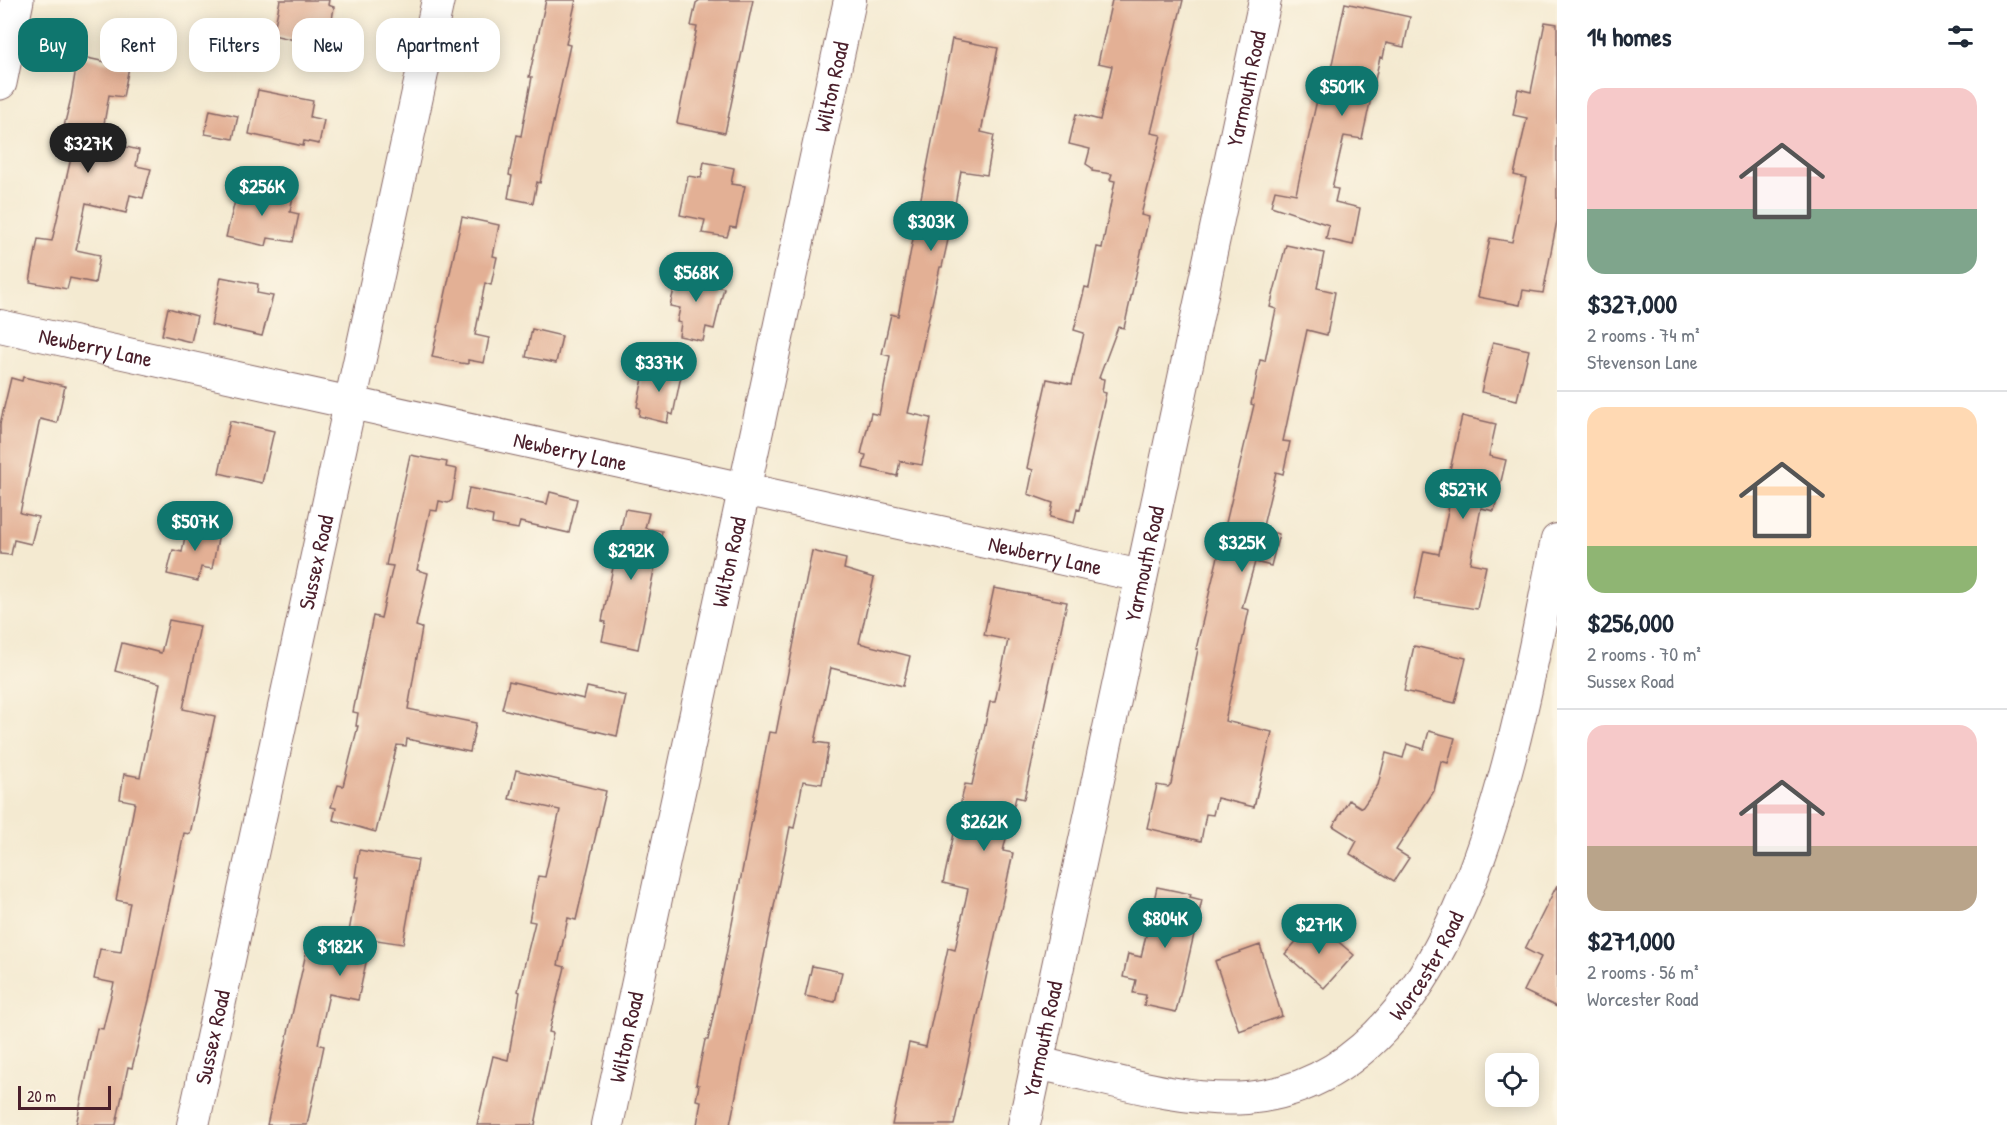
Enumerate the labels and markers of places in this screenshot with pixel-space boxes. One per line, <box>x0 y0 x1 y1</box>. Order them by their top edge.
pin: $501K <box>1300 66 1384 117</box>
pin: $327K <box>46 123 130 174</box>
pin: $256K <box>220 166 304 217</box>
pin: $303K <box>889 201 973 252</box>
pin: $568K <box>654 252 738 303</box>
pin: $337K <box>617 342 701 393</box>
pin: $527K <box>1421 469 1505 520</box>
pin: $507K <box>153 501 237 552</box>
pin: $325K <box>1200 522 1284 573</box>
pin: $292K <box>589 530 673 581</box>
pin: $262K <box>942 801 1026 852</box>
pin: $804K <box>1123 898 1207 949</box>
pin: $271K <box>1277 904 1361 955</box>
pin: $182K <box>298 926 382 977</box>

